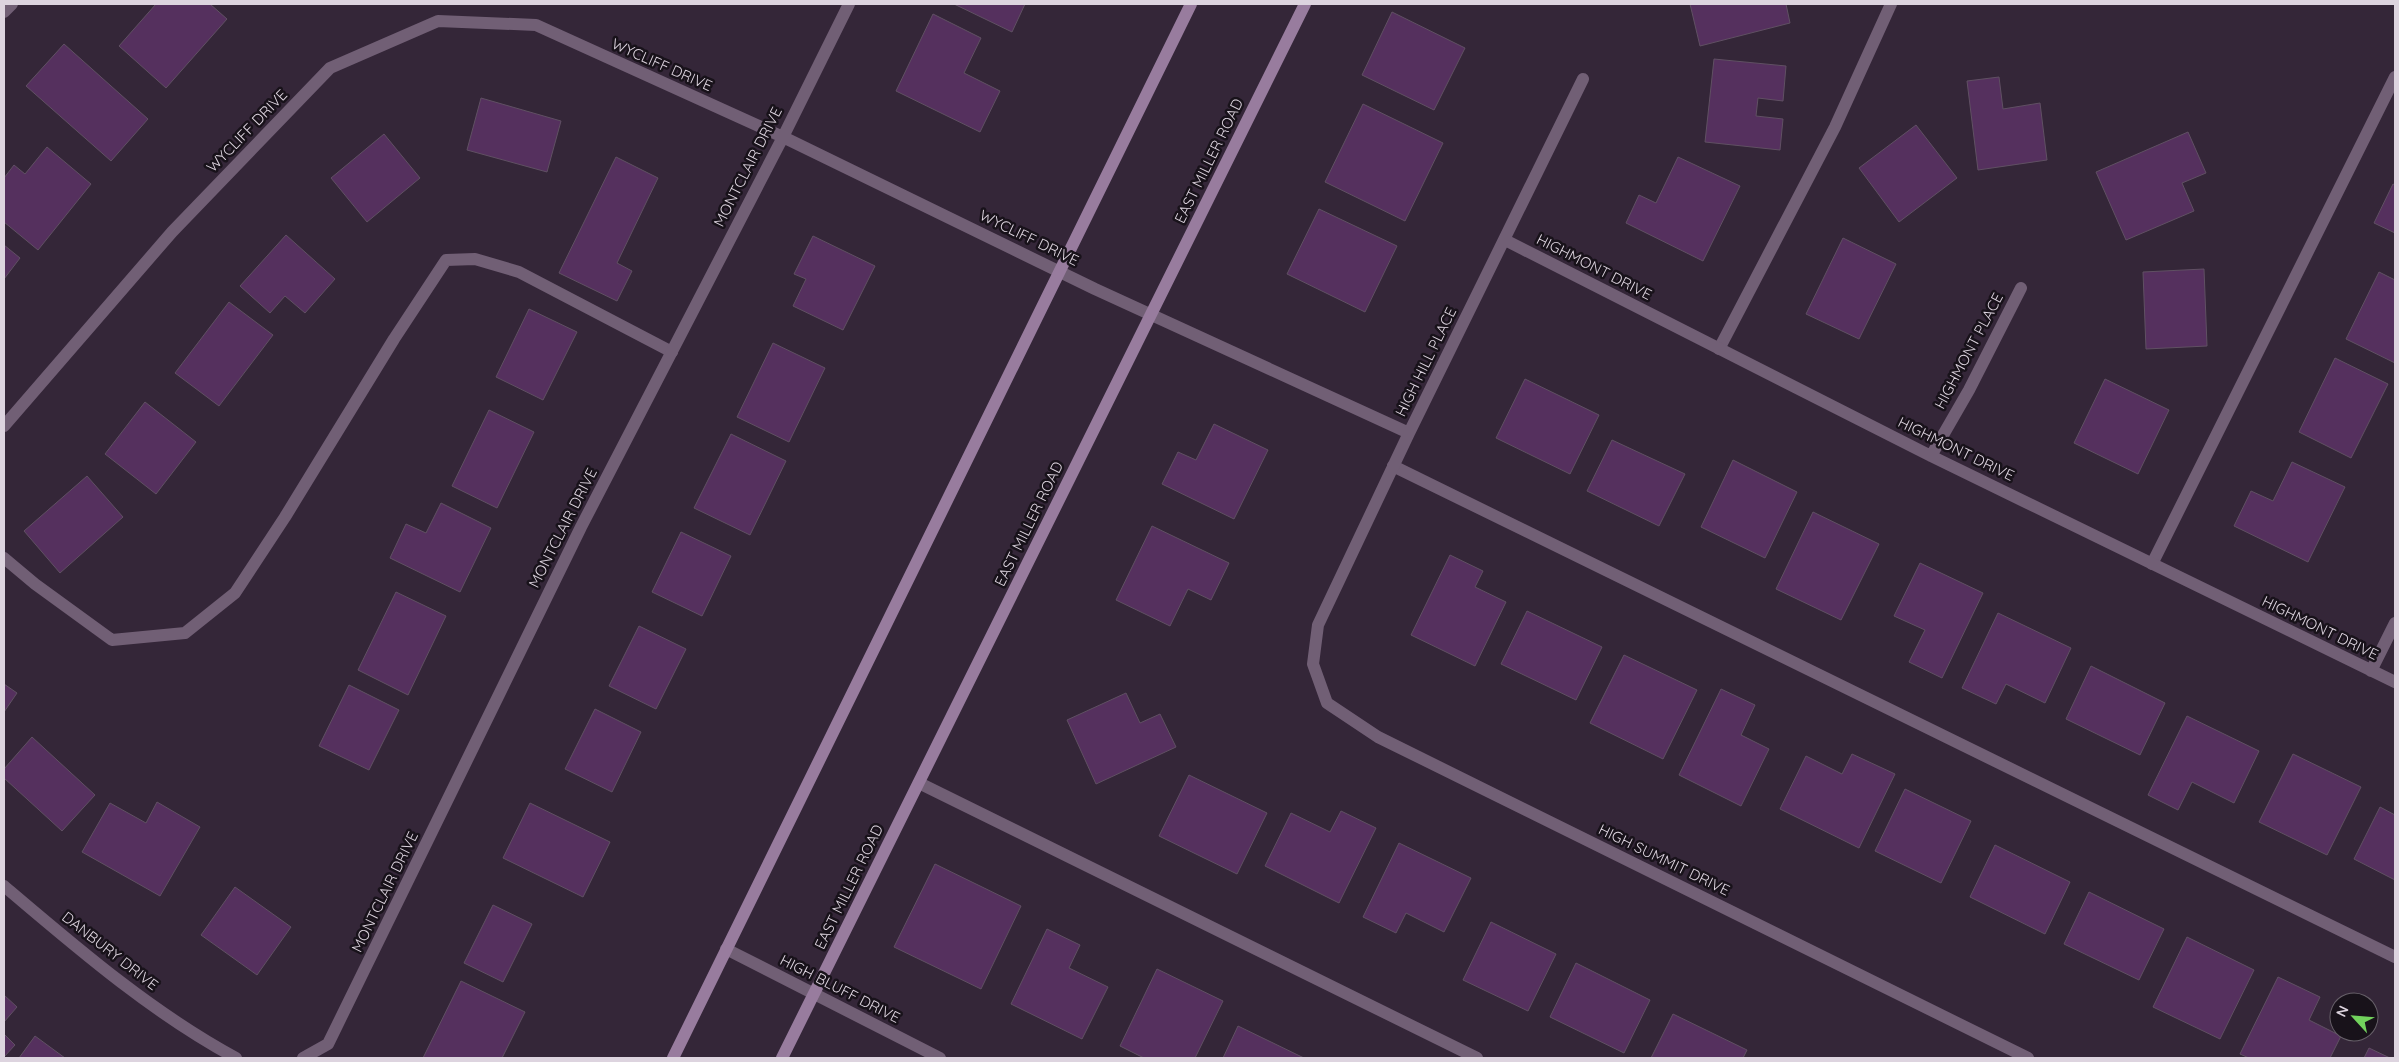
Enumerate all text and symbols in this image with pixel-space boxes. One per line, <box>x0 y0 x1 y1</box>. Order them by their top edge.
street label: WYCLIFF DRIVE <box>609 34 715 95</box>
street label: WYCLIFF DRIVE <box>202 85 291 176</box>
street label: EAST MILLER ROAD <box>1170 95 1247 226</box>
street label: MONTCLAIR DRIVE <box>709 104 786 230</box>
street label: WYCLIFF DRIVE <box>976 205 1082 270</box>
street label: HIGHMONT DRIVE <box>1533 229 1655 304</box>
street label: HIGHMONT PLACE <box>1930 290 2007 412</box>
street label: HIGH HILL PLACE <box>1391 304 1460 420</box>
street label: HIGHMONT DRIVE <box>1895 412 2017 485</box>
street label: EAST MILLER ROAD <box>990 458 1067 589</box>
street label: MONTCLAIR DRIVE <box>524 465 601 591</box>
street label: HIGHMONT DRIVE <box>2259 591 2381 664</box>
street label: HIGH SUMMIT DRIVE <box>1595 819 1733 900</box>
street label: EAST MILLER ROAD <box>810 821 887 952</box>
street label: MONTCLAIR DRIVE <box>347 828 422 955</box>
street label: DANBURY DRIVE <box>58 907 162 994</box>
street label: HIGH BLUFF DRIVE <box>777 950 903 1027</box>
north arrow <box>2329 992 2379 1042</box>
text: N <box>2332 1003 2353 1020</box>

